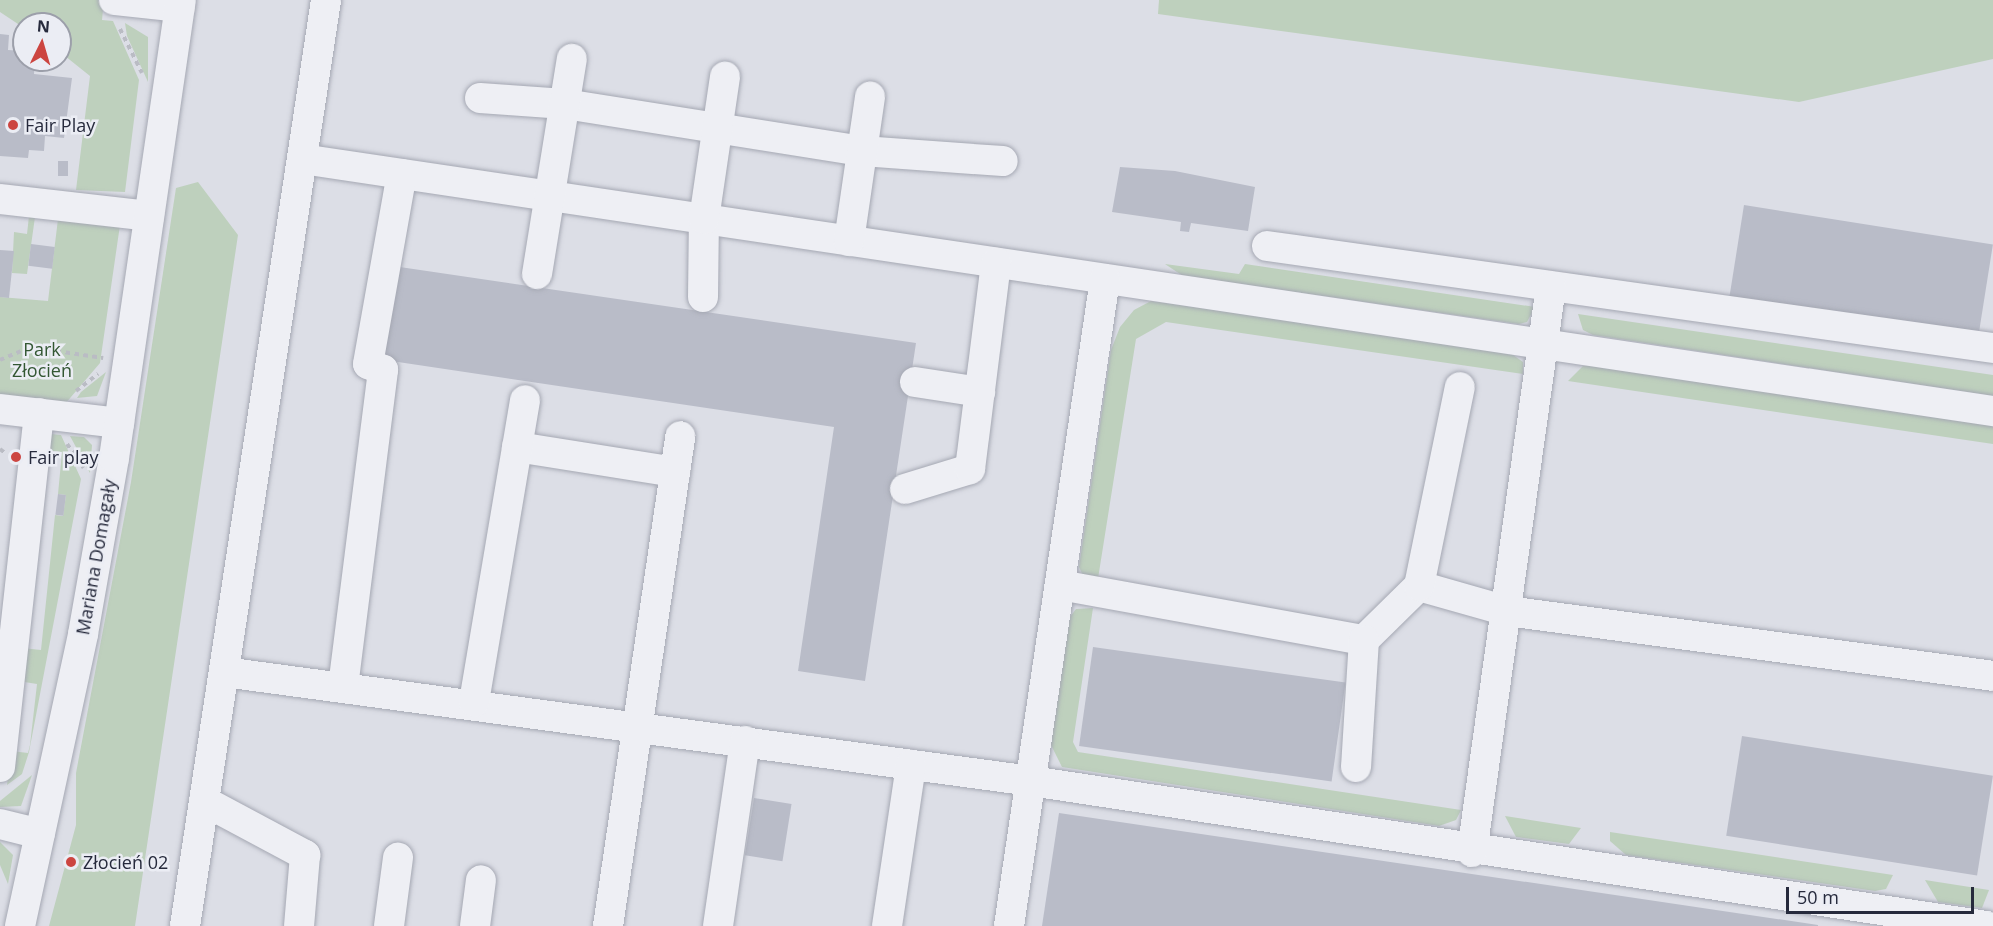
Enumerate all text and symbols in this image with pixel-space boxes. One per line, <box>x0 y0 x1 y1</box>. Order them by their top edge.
north arrow <box>12 12 72 72</box>
text: N <box>36 15 51 38</box>
place label: Fair Play <box>25 114 95 136</box>
marker: Fair Play <box>6 118 20 132</box>
park label: Park Złocień <box>12 339 72 382</box>
place label: Fair play <box>28 446 98 468</box>
marker: Fair play <box>9 450 23 464</box>
street label: Mariana Domagały <box>72 477 120 637</box>
place label: Złocień 02 <box>83 851 168 873</box>
marker: Złocień 02 <box>64 855 78 869</box>
scale bar <box>1789 875 1976 913</box>
text: 50 m <box>1797 885 1839 909</box>

